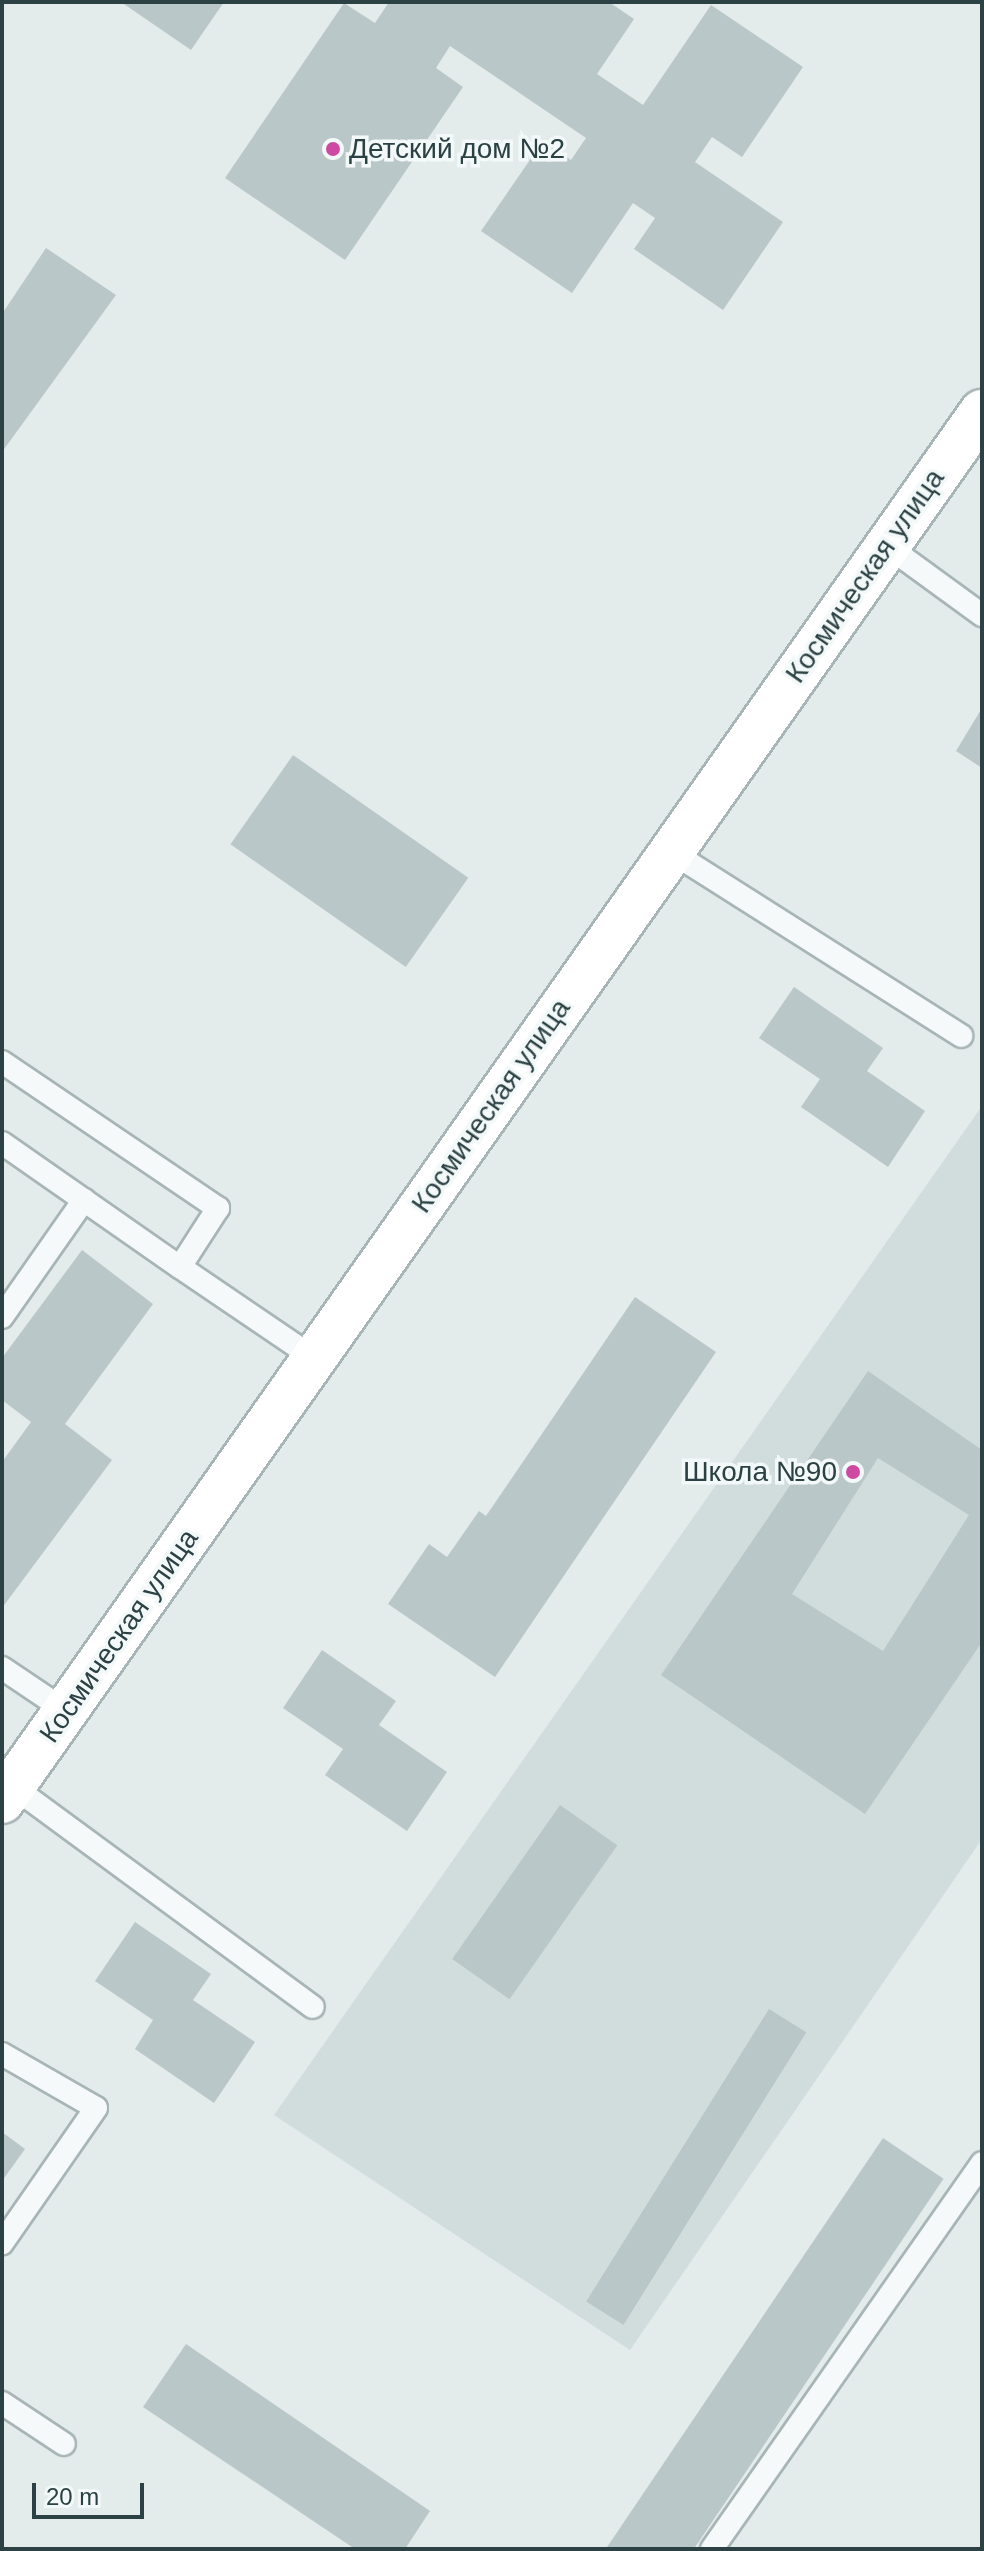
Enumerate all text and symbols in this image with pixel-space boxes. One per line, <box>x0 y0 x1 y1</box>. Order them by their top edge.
place label: Детский дом №2 <box>349 132 565 166</box>
marker: Детский дом №2 <box>324 140 342 158</box>
street label: Космическая улица <box>779 463 951 689</box>
street label: Космическая улица <box>405 993 577 1219</box>
place label: Школа №90 <box>683 1455 837 1489</box>
marker: Школа №90 <box>844 1463 862 1481</box>
street label: Космическая улица <box>33 1523 205 1749</box>
scale bar <box>36 2467 148 2517</box>
text: 20 m <box>46 2483 99 2510</box>

